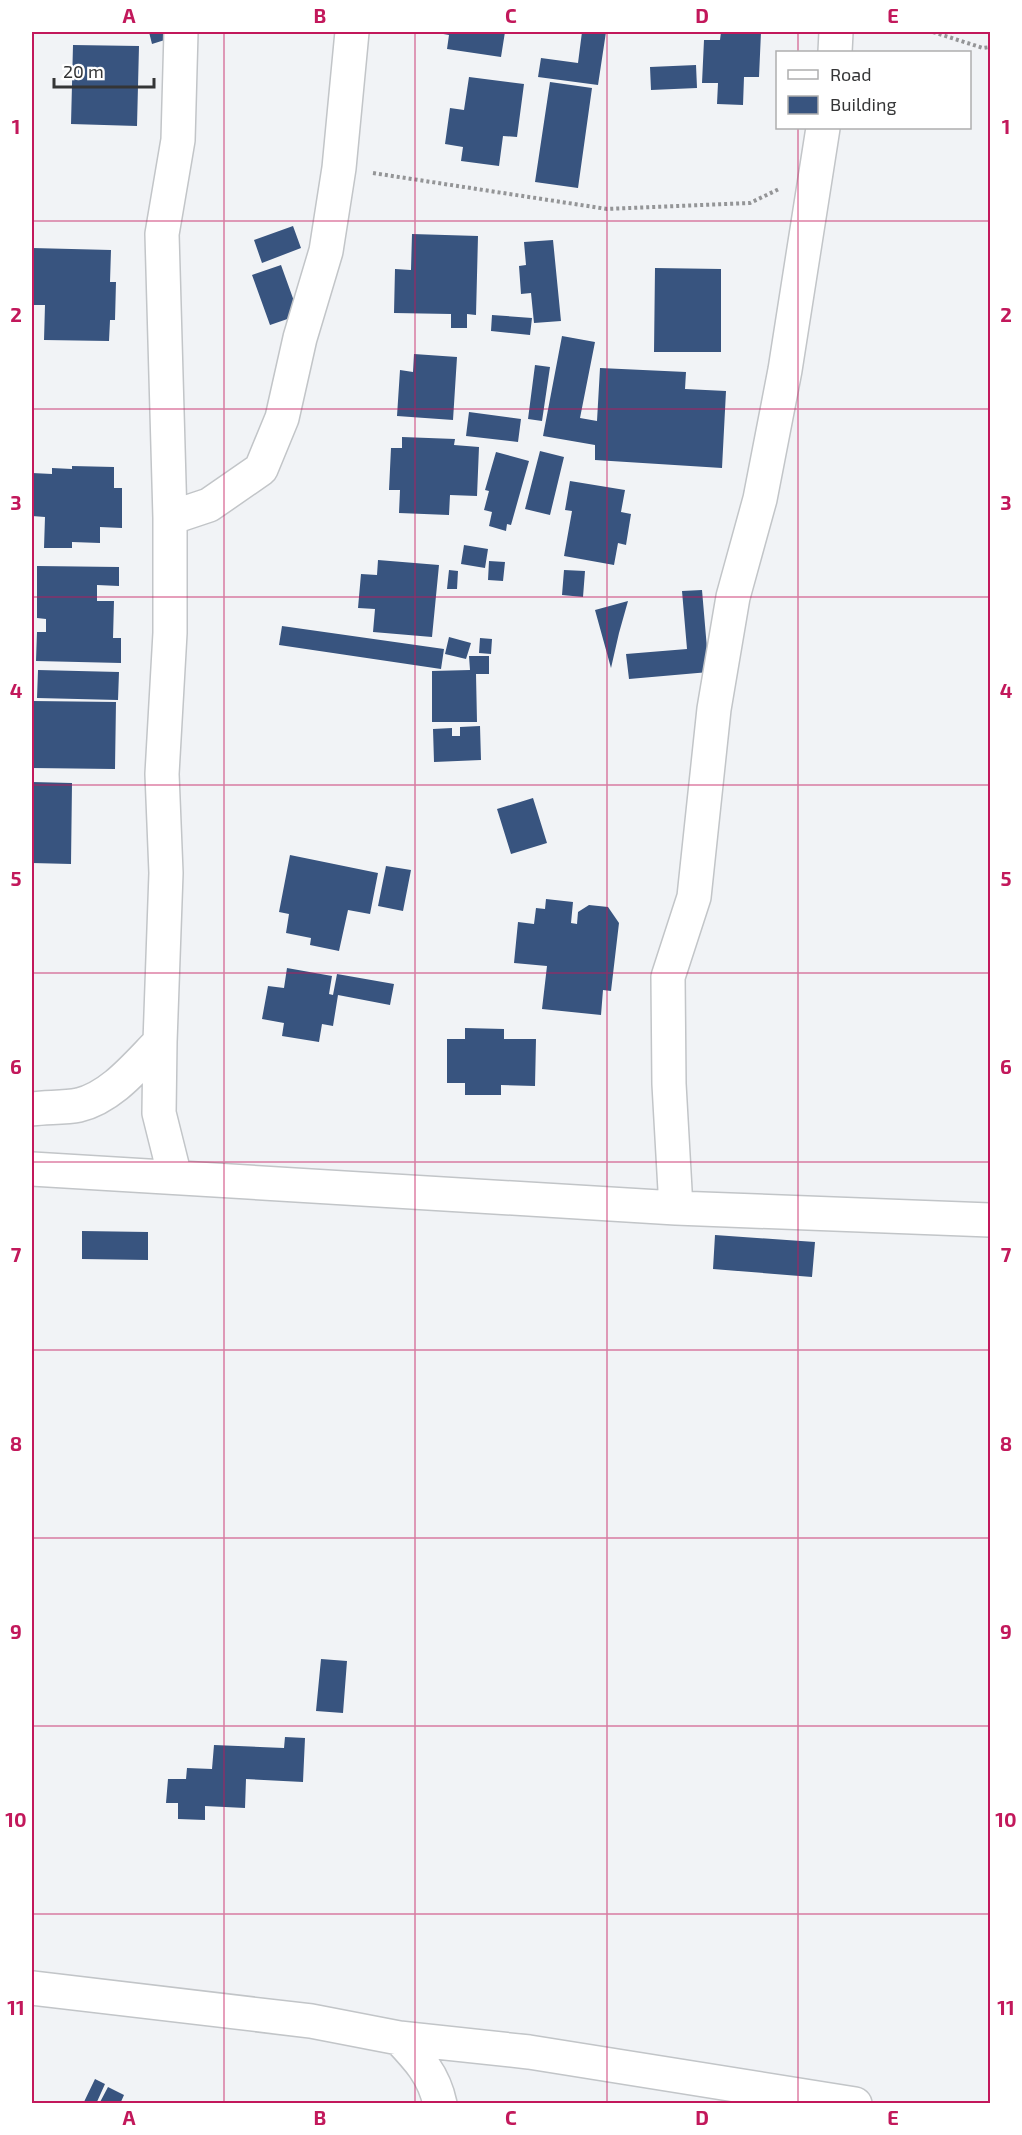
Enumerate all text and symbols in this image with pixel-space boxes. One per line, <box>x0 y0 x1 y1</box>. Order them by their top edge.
text: A <box>122 3 136 27</box>
text: B <box>314 3 326 27</box>
text: C <box>505 3 517 27</box>
text: D <box>695 3 709 27</box>
text: E <box>887 3 899 27</box>
scale bar <box>54 51 154 89</box>
legend <box>776 51 971 129</box>
text: 20 m <box>63 60 104 82</box>
text: Road <box>830 63 871 85</box>
text: Building <box>830 93 897 115</box>
text: 1 <box>12 114 20 138</box>
text: 1 <box>1002 114 1010 138</box>
text: 2 <box>10 302 22 326</box>
text: 2 <box>1000 302 1012 326</box>
text: 3 <box>10 490 22 514</box>
text: 3 <box>1000 490 1012 514</box>
text: 4 <box>10 678 23 702</box>
text: 4 <box>1000 678 1013 702</box>
text: 5 <box>10 866 22 890</box>
text: 5 <box>1000 866 1012 890</box>
text: 6 <box>10 1054 22 1078</box>
text: 6 <box>1000 1054 1012 1078</box>
text: 7 <box>11 1242 22 1266</box>
text: 7 <box>1001 1242 1012 1266</box>
text: 8 <box>10 1431 22 1455</box>
text: 8 <box>1000 1431 1012 1455</box>
text: 9 <box>10 1619 22 1643</box>
text: 9 <box>1000 1619 1012 1643</box>
text: 10 <box>5 1807 27 1831</box>
text: 10 <box>995 1807 1017 1831</box>
text: 11 <box>7 1995 25 2019</box>
text: 11 <box>997 1995 1015 2019</box>
text: A <box>122 2105 136 2129</box>
text: B <box>314 2105 326 2129</box>
text: C <box>505 2105 517 2129</box>
text: D <box>695 2105 709 2129</box>
text: E <box>887 2105 899 2129</box>

